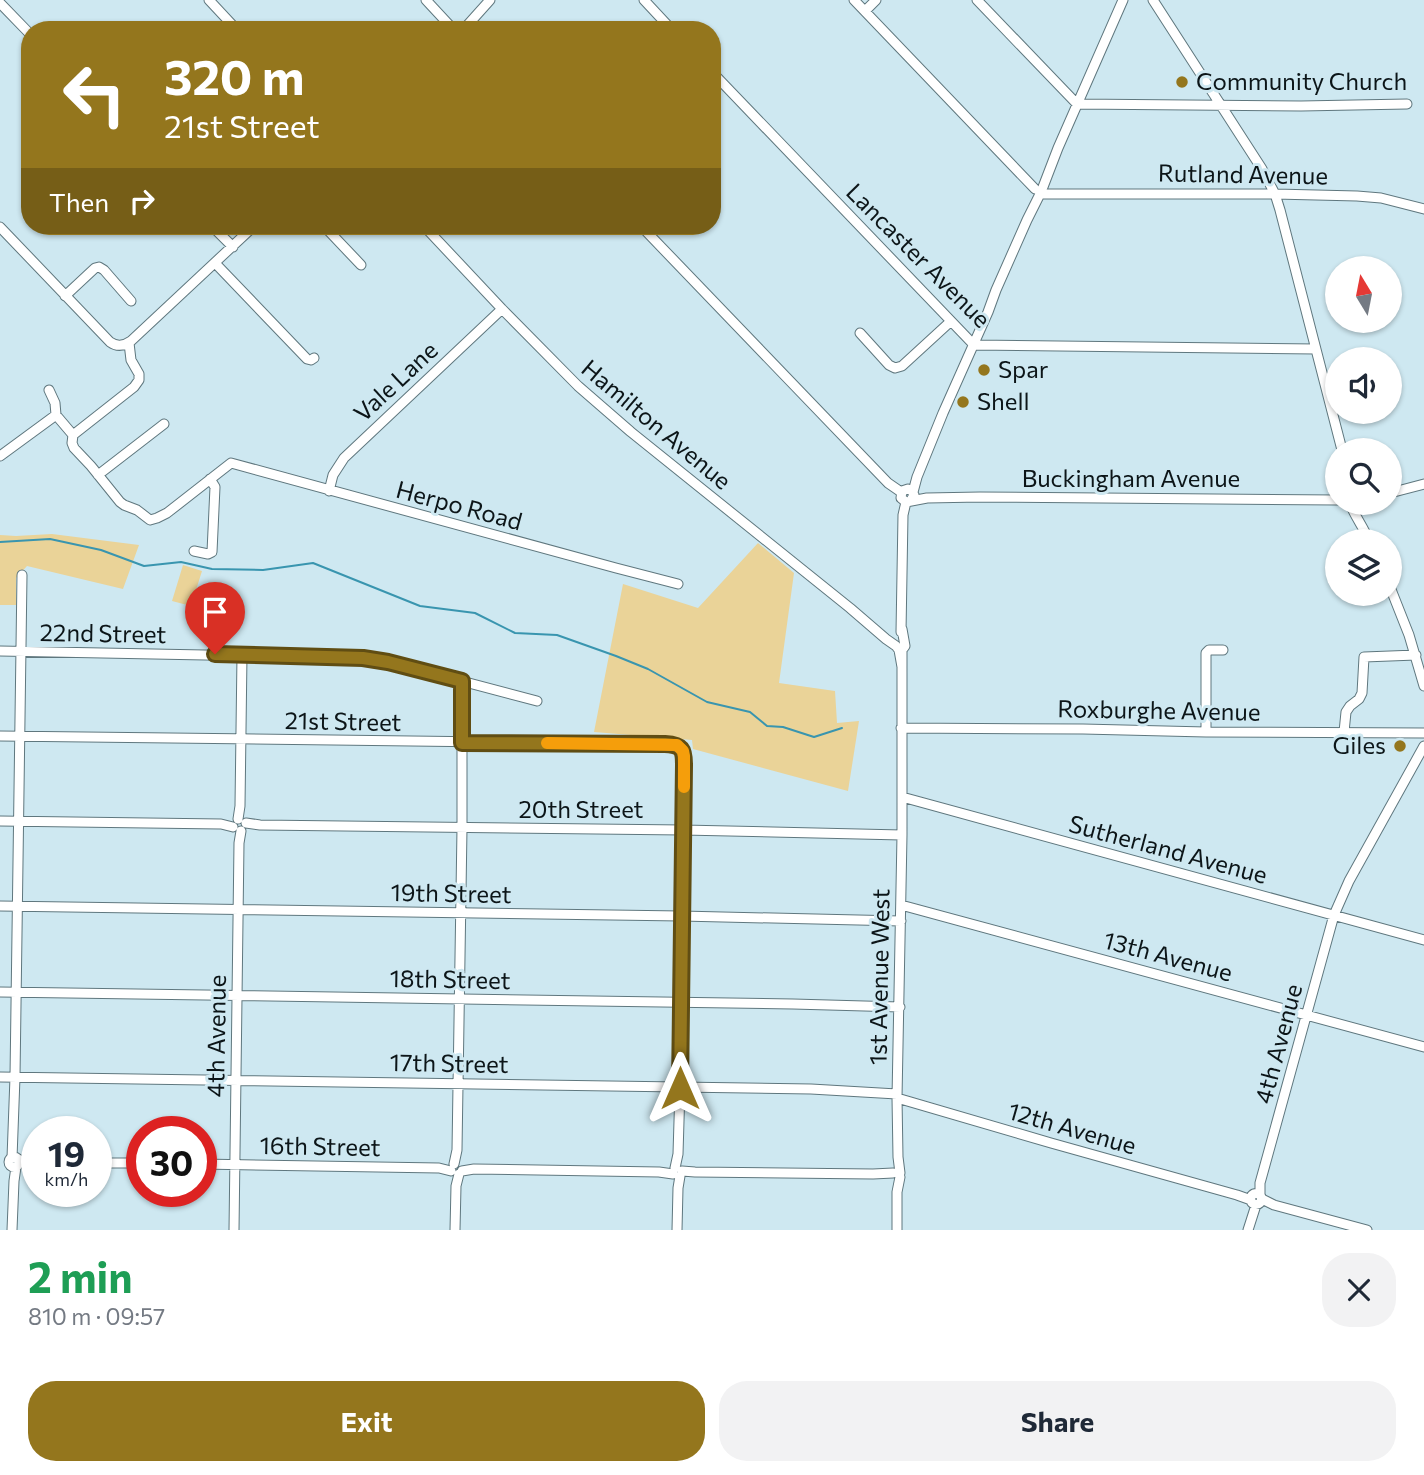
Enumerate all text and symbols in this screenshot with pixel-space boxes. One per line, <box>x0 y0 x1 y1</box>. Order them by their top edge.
text: 320 m <box>164 45 305 105</box>
icon: left <box>49 49 140 140</box>
place label: Community Church <box>1196 66 1407 95</box>
marker: Community Church <box>1174 74 1190 90</box>
text: 21st Street <box>164 105 320 145</box>
street label: Rutland Avenue <box>1158 158 1328 189</box>
street label: Lancaster Avenue <box>841 177 997 333</box>
icon: right <box>123 182 161 220</box>
text: Then <box>49 186 109 217</box>
north arrow <box>1325 256 1402 332</box>
map controls <box>1325 256 1402 606</box>
street label: Vale Lane <box>347 335 443 427</box>
button: sound <box>1325 347 1402 424</box>
street label: Hamilton Avenue <box>576 353 738 495</box>
place label: Spar <box>998 354 1049 383</box>
marker: Spar <box>976 362 992 378</box>
place label: Shell <box>977 386 1030 415</box>
marker: Shell <box>955 394 971 410</box>
button: search <box>1325 438 1402 515</box>
street label: Buckingham Avenue <box>1022 463 1240 492</box>
street label: Herpo Road <box>393 474 526 535</box>
button: layers <box>1325 529 1402 606</box>
pin <box>185 582 245 654</box>
icon: arrive <box>196 593 234 631</box>
street label: 22nd Street <box>39 617 167 648</box>
street label: Roxburghe Avenue <box>1057 693 1261 726</box>
street label: 21st Street <box>284 705 402 736</box>
place label: Giles <box>1333 730 1386 759</box>
marker: Giles <box>1392 738 1408 754</box>
street label: 20th Street <box>519 794 644 823</box>
street label: Sutherland Avenue <box>1066 808 1271 889</box>
street label: 19th Street <box>390 877 512 908</box>
street label: 1st Avenue West <box>862 888 895 1065</box>
street label: 13th Avenue <box>1101 924 1236 987</box>
street label: 18th Street <box>389 963 511 994</box>
street label: 4th Avenue <box>200 974 231 1098</box>
street label: 4th Avenue <box>1248 981 1307 1107</box>
street label: 17th Street <box>389 1047 509 1078</box>
position arrow <box>643 1051 717 1125</box>
street label: 12th Avenue <box>1005 1095 1140 1160</box>
speed limit sign: 30 <box>126 1116 217 1207</box>
street label: 16th Street <box>259 1130 381 1161</box>
text: 19 <box>48 1131 85 1174</box>
text: km/h <box>45 1168 88 1190</box>
text: 2 min <box>28 1250 133 1302</box>
button: close <box>1322 1253 1396 1327</box>
text: 810 m · 09:57 <box>28 1302 165 1330</box>
button: Exit <box>28 1381 705 1461</box>
button: Share <box>719 1381 1396 1461</box>

